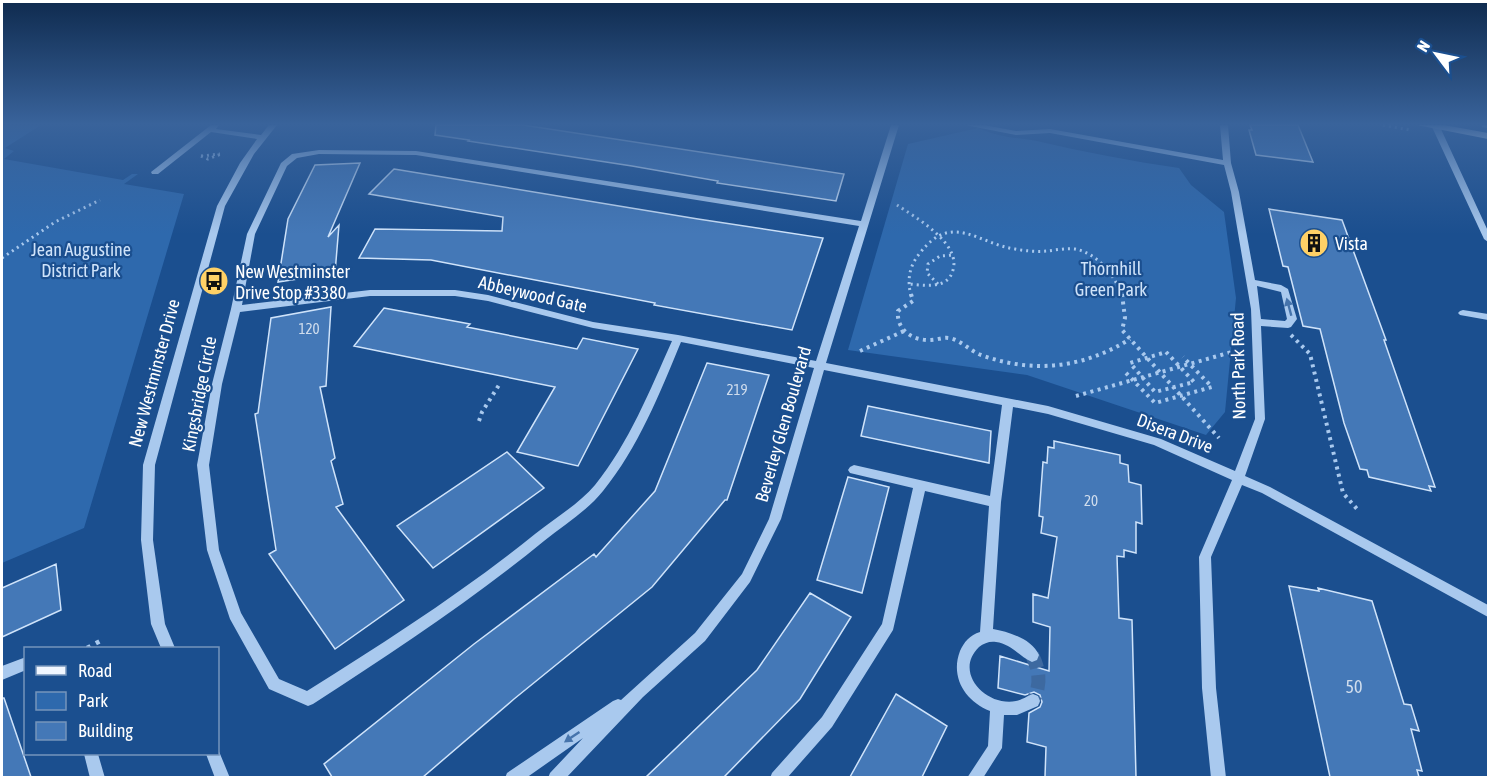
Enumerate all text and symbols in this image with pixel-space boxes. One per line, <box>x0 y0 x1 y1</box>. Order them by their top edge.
north arrow <box>1406 24 1466 84</box>
text: N <box>1413 37 1433 55</box>
building icon: Vista <box>1298 227 1330 259</box>
place label: Vista <box>1335 233 1368 254</box>
park label: Jean Augustine District Park <box>31 239 131 281</box>
park label: Thornhill Green Park <box>1075 258 1147 300</box>
place label: New Westminster Drive Stop #3380 <box>235 261 350 303</box>
bus stop icon: New Westminster Drive Stop #3380 <box>198 265 230 297</box>
street label: Abbeywood Gate <box>477 271 589 317</box>
street label: New Westminster Drive <box>124 297 184 449</box>
one-way arrow <box>1283 298 1293 316</box>
street label: North Park Road <box>1227 312 1249 420</box>
house number: 120 <box>298 320 320 337</box>
street label: Kingsbridge Circle <box>178 334 220 454</box>
street label: Beverley Glen Boulevard <box>751 344 815 504</box>
house number: 219 <box>726 381 748 398</box>
street label: Disera Drive <box>1134 409 1216 457</box>
house number: 20 <box>1084 492 1098 509</box>
legend <box>24 647 219 755</box>
text: Road <box>78 660 112 681</box>
house number: 50 <box>1346 676 1362 697</box>
text: Park <box>78 690 108 711</box>
text: Building <box>78 720 133 741</box>
one-way arrow <box>564 731 580 742</box>

